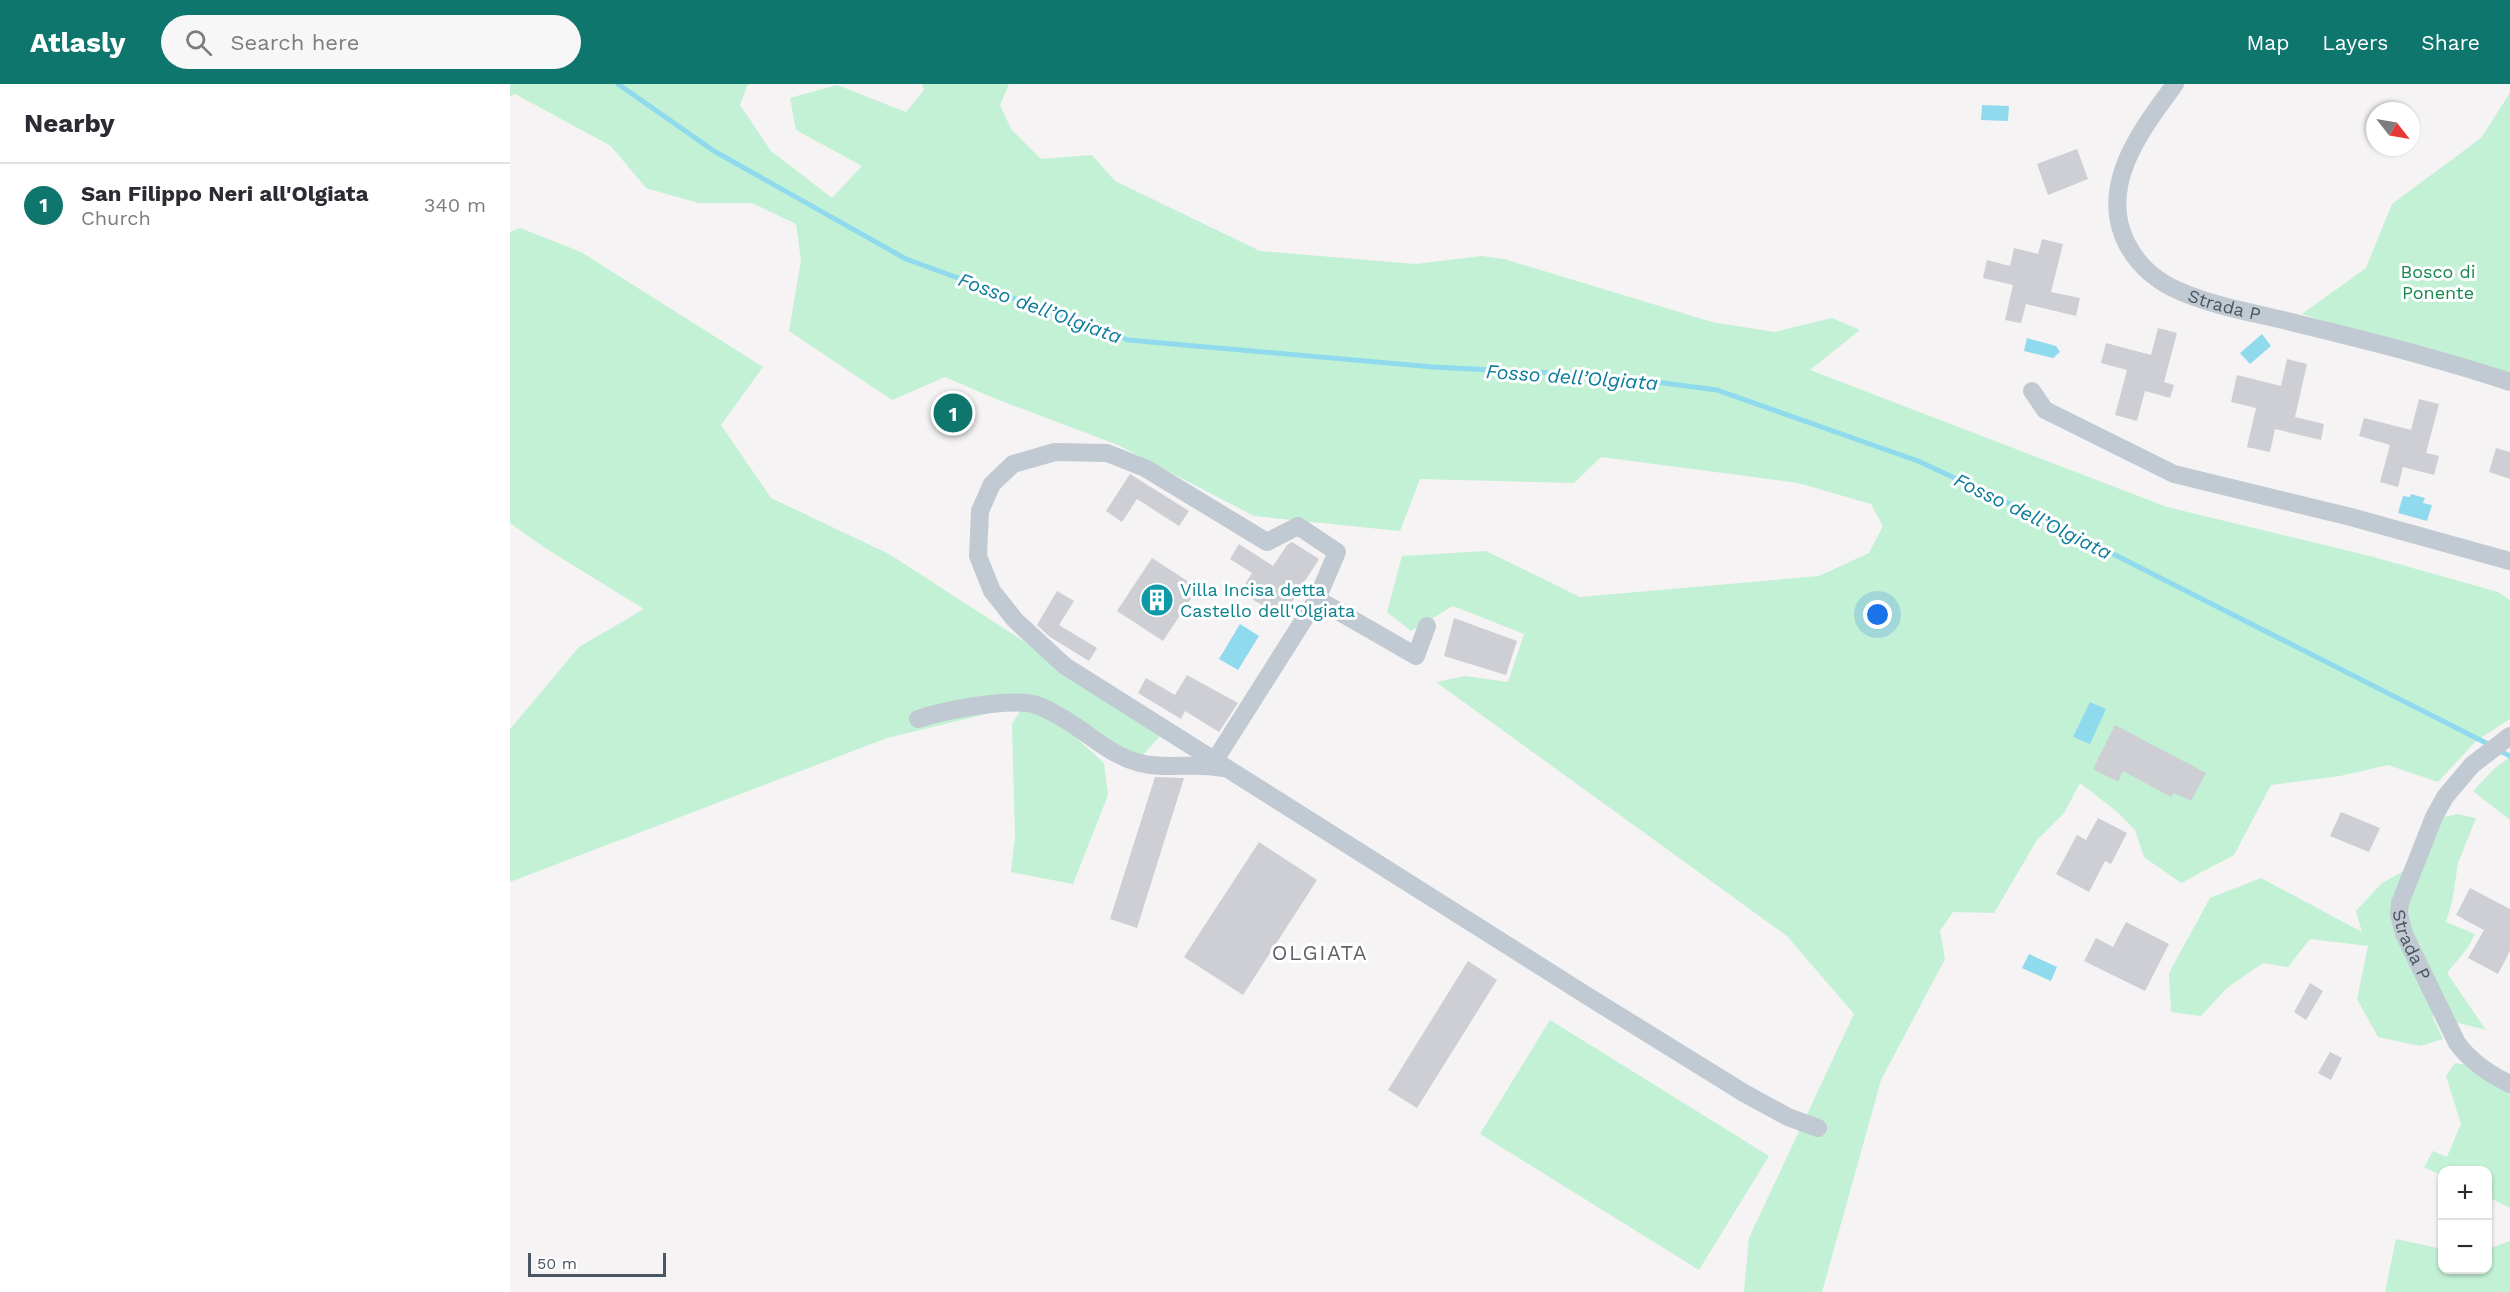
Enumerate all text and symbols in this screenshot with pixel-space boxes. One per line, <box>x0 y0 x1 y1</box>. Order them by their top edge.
search box <box>161 15 581 69</box>
text: Atlasly <box>30 26 125 59</box>
icon: search <box>182 26 215 59</box>
text: Search here <box>230 30 359 55</box>
text: Map <box>2246 30 2289 55</box>
text: Layers <box>2322 30 2388 55</box>
text: Share <box>2421 30 2480 55</box>
north arrow <box>2366 102 2420 156</box>
text: Nearby <box>24 108 115 138</box>
text: San Filippo Neri all'Olgiata <box>81 181 368 206</box>
text: 1 <box>39 193 48 217</box>
text: 340 m <box>424 193 486 217</box>
text: Church <box>81 206 151 230</box>
park label: Bosco di Ponente <box>2400 261 2476 303</box>
water label: Fosso dell’Olgiata <box>955 267 1125 349</box>
street label: Strada P <box>2185 285 2263 325</box>
water label: Fosso dell’Olgiata <box>1485 359 1659 395</box>
pin: 1 <box>934 390 972 436</box>
water label: Fosso dell’Olgiata <box>1950 467 2116 565</box>
place label: Villa Incisa detta Castello dell'Olgiata <box>1180 579 1355 621</box>
building icon: Villa Incisa detta Castello dell'Olgiata <box>1139 582 1175 618</box>
your location <box>1863 600 1892 629</box>
street label: Strada P <box>2388 907 2436 983</box>
district label: OLGIATA <box>1272 940 1368 965</box>
map controls <box>2438 1166 2492 1274</box>
button: + <box>2438 1166 2492 1220</box>
button: − <box>2438 1220 2492 1274</box>
scale bar <box>528 1250 666 1278</box>
text: 50 m <box>537 1254 577 1273</box>

